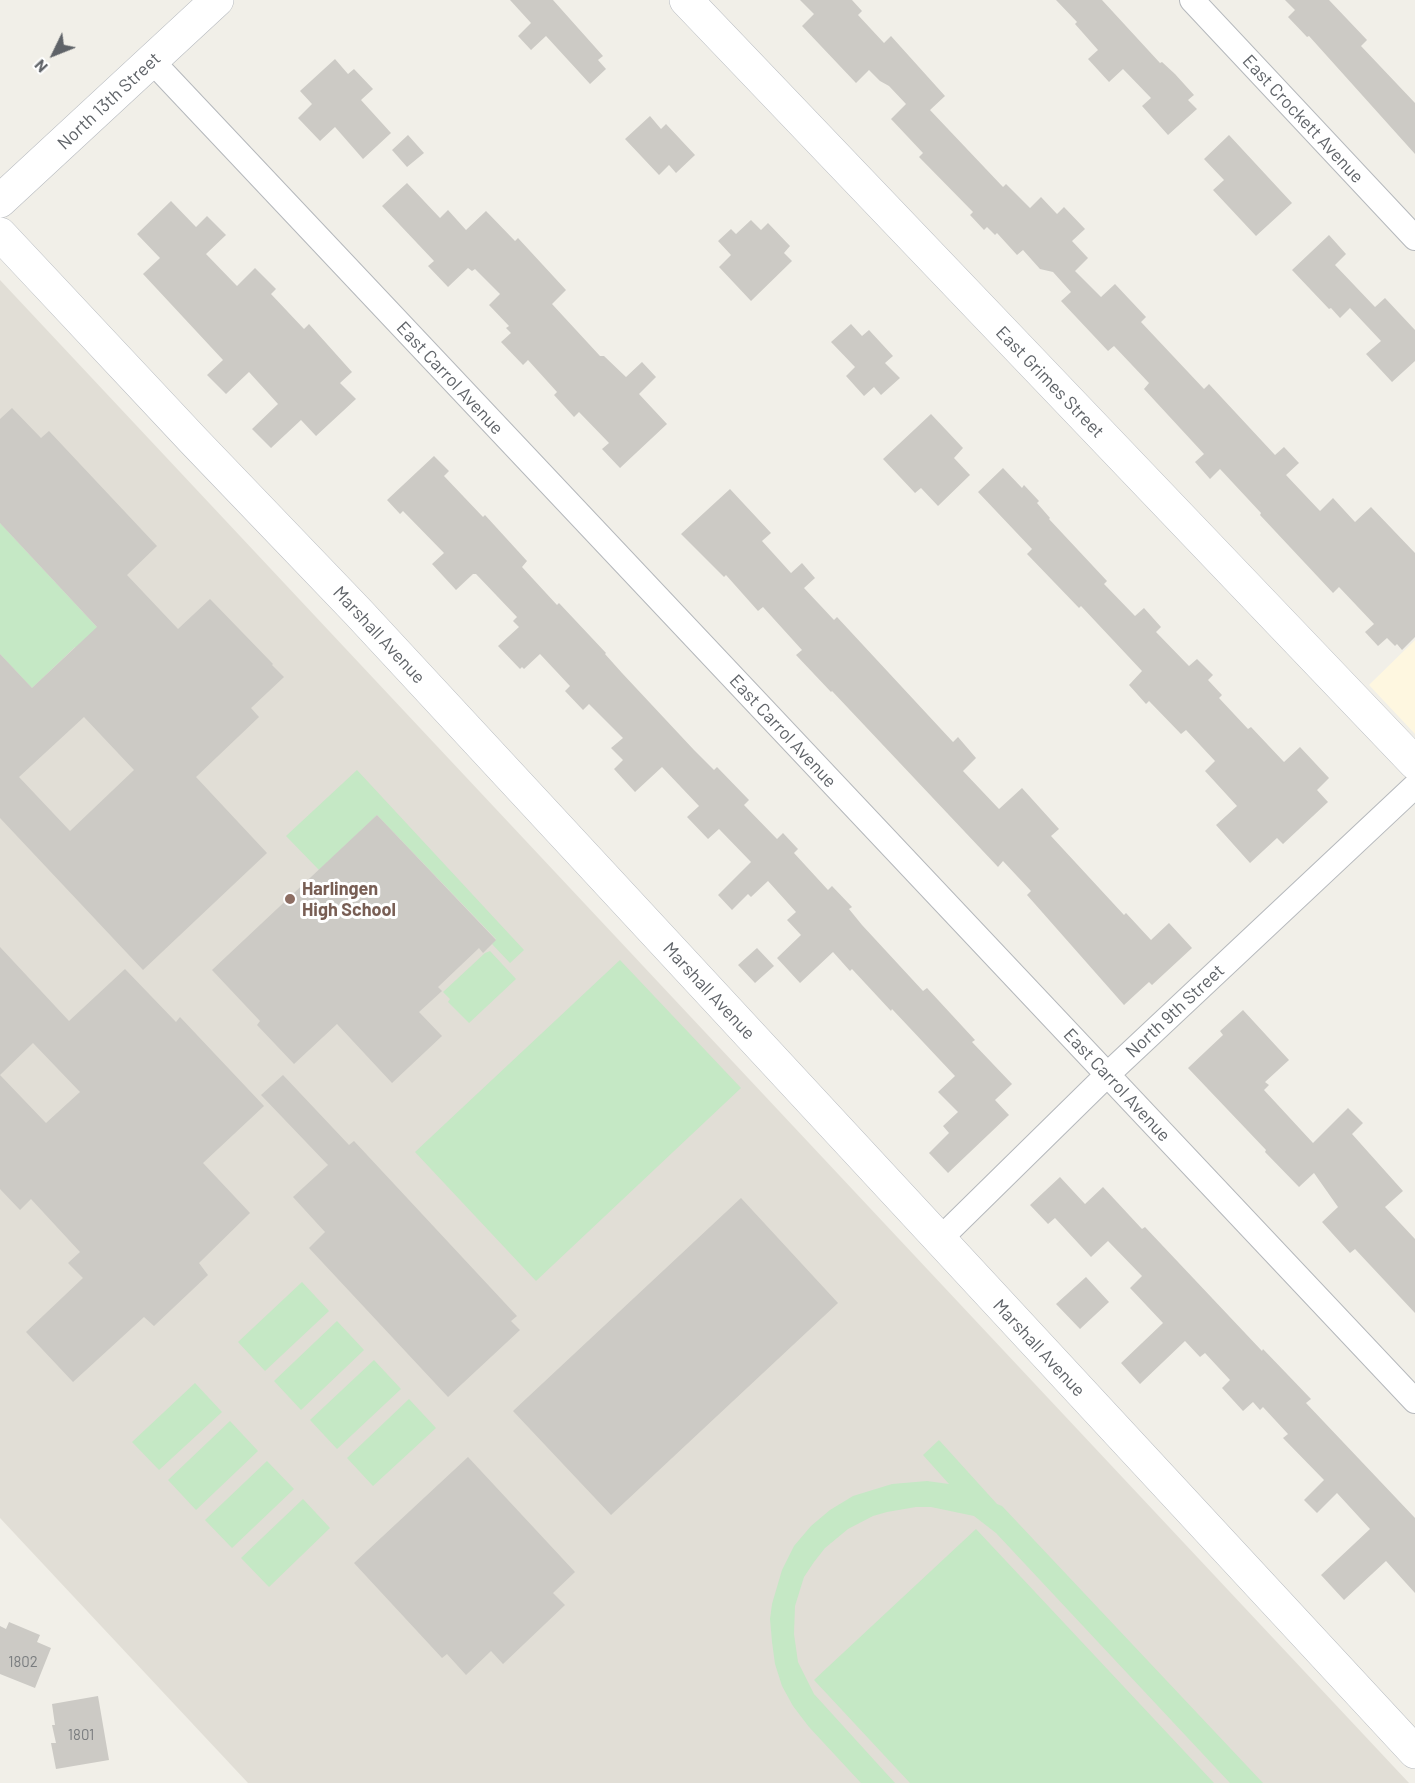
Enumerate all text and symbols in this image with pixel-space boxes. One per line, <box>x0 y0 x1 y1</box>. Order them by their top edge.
north arrow <box>24 24 84 84</box>
street label: North 13th Street <box>53 48 165 154</box>
street label: East Crockett Avenue <box>1238 50 1368 188</box>
text: N <box>30 56 51 77</box>
street label: East Carrol Avenue <box>392 317 508 439</box>
street label: East Grimes Street <box>991 322 1109 442</box>
street label: Marshall Avenue <box>328 582 430 688</box>
street label: East Carrol Avenue <box>725 670 841 792</box>
place label: Harlingen High School <box>302 878 396 920</box>
marker: Harlingen High School <box>283 892 297 906</box>
street label: Marshall Avenue <box>658 938 760 1044</box>
street label: North 9th Street <box>1121 960 1229 1062</box>
street label: East Carrol Avenue <box>1059 1024 1175 1146</box>
street label: Marshall Avenue <box>988 1295 1090 1401</box>
house number: 1802 <box>8 1653 38 1671</box>
house number: 1801 <box>68 1726 94 1744</box>

